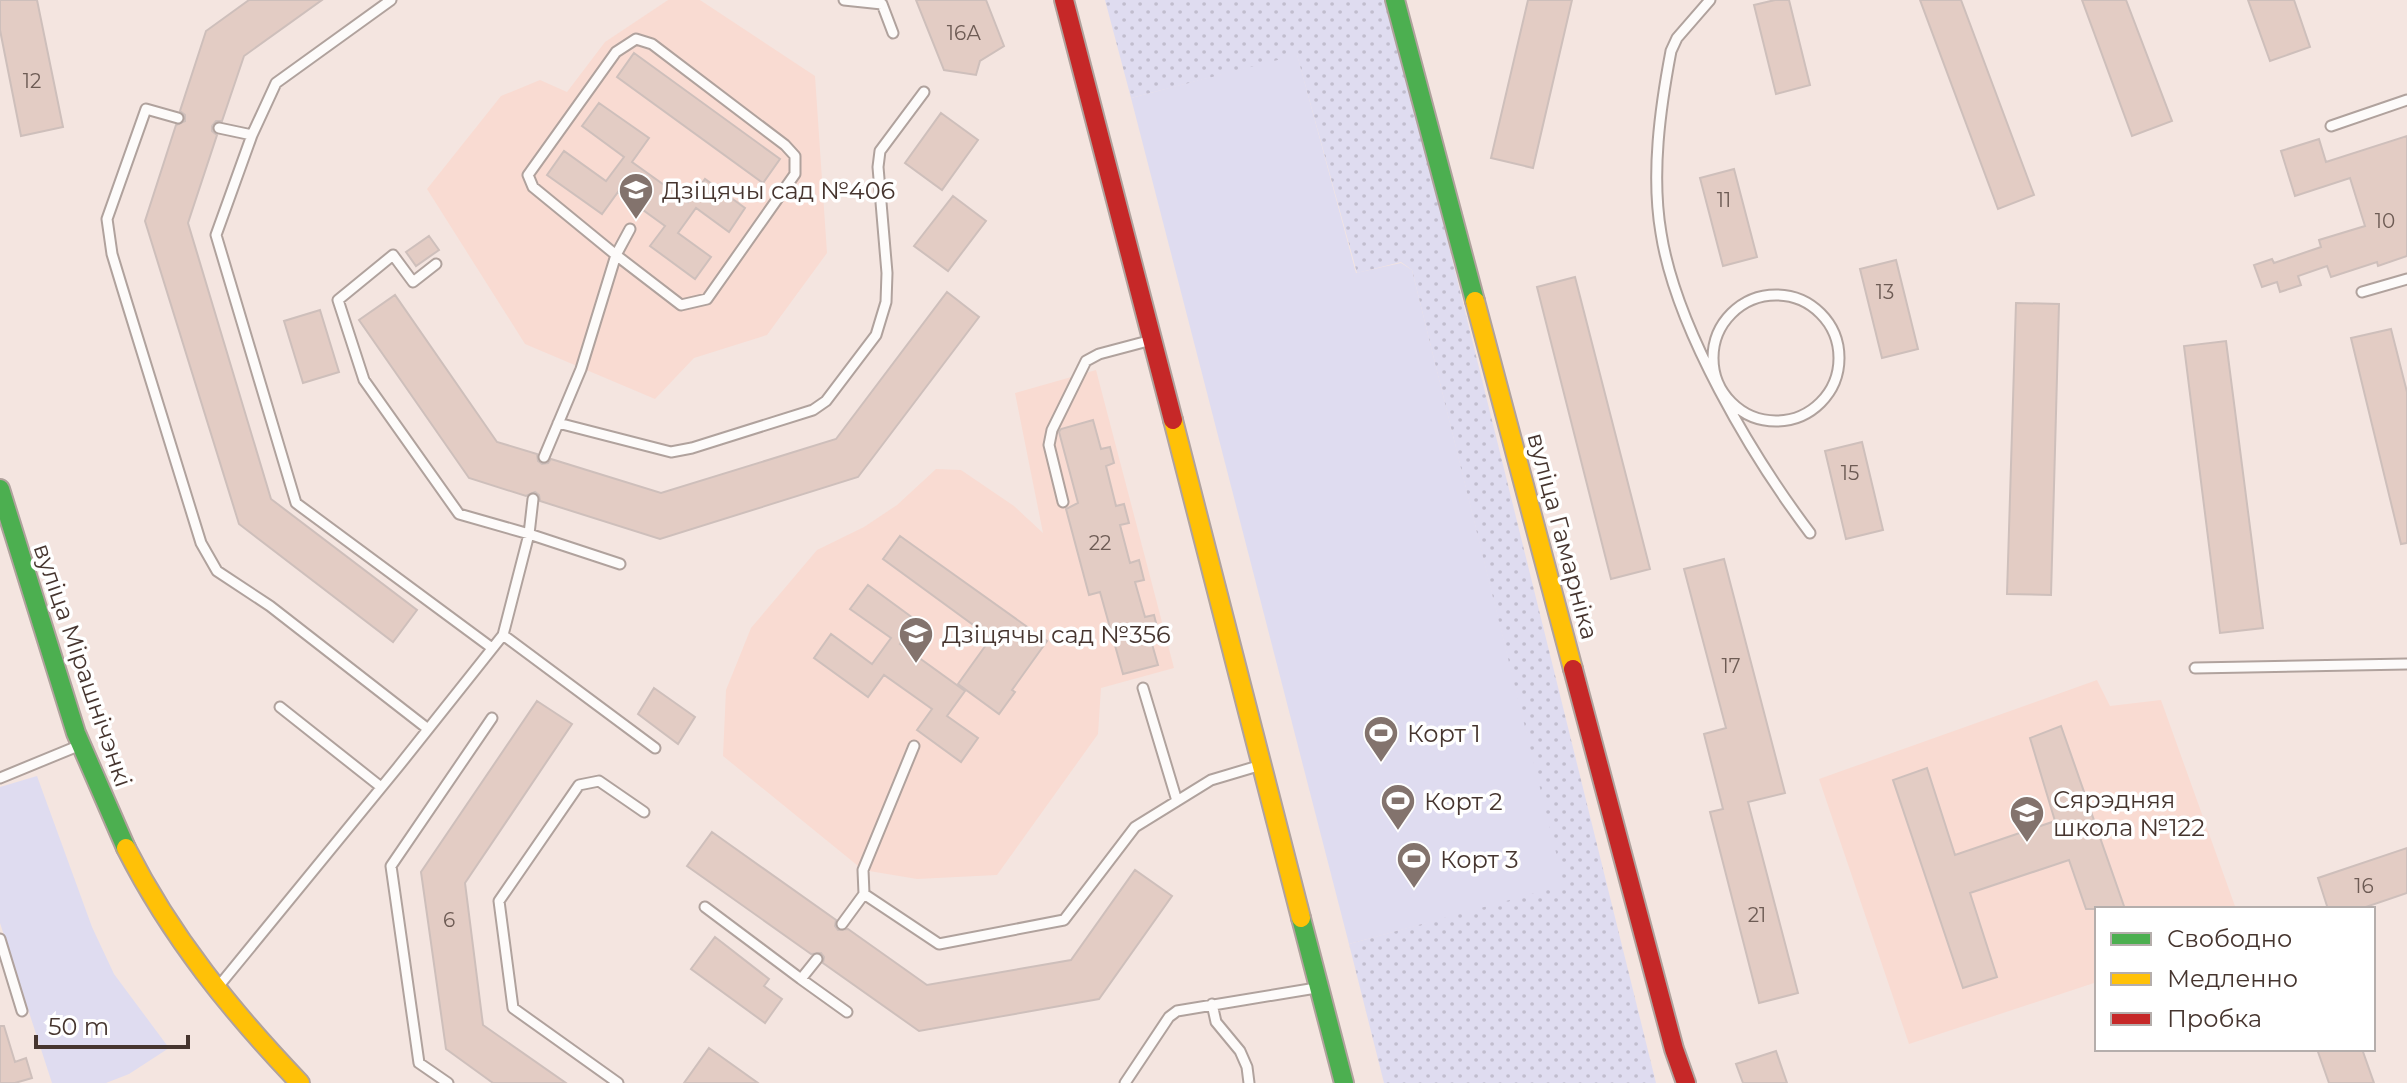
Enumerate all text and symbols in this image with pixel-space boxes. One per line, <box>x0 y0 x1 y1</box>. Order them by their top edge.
house number: 16А <box>947 21 981 45</box>
house number: 12 <box>23 69 41 93</box>
school or university icon: Дзіцячы сад №406 <box>617 171 655 221</box>
place label: Дзіцячы сад №406 <box>662 176 895 205</box>
house number: 11 <box>1717 188 1731 212</box>
house number: 10 <box>2375 209 2395 233</box>
house number: 13 <box>1876 280 1894 304</box>
street label: вуліца Гамарніка <box>1521 429 1605 643</box>
house number: 15 <box>1841 461 1859 485</box>
house number: 22 <box>1089 531 1111 555</box>
street label: вуліца Мірашнічэнкі <box>28 539 138 791</box>
school or university icon: Дзіцячы сад №356 <box>897 615 935 665</box>
place label: Дзіцячы сад №356 <box>942 620 1171 649</box>
house number: 17 <box>1722 654 1741 678</box>
sports icon: Корт 1 <box>1362 714 1400 764</box>
place label: Корт 1 <box>1407 719 1481 748</box>
sports icon: Корт 2 <box>1379 782 1417 832</box>
place label: Сярэдняя школа №122 <box>2053 785 2205 842</box>
place label: Корт 2 <box>1424 787 1503 816</box>
school or university icon: Сярэдняя школа №122 <box>2008 794 2046 844</box>
sports icon: Корт 3 <box>1395 840 1433 890</box>
place label: Корт 3 <box>1440 845 1519 874</box>
house number: 16 <box>2354 874 2374 898</box>
house number: 21 <box>1748 903 1766 927</box>
legend <box>2095 907 2375 1051</box>
house number: 6 <box>443 908 455 932</box>
text: Свободно <box>2167 924 2292 953</box>
text: Медленно <box>2167 964 2298 993</box>
scale bar <box>36 999 188 1049</box>
text: Пробка <box>2167 1004 2262 1033</box>
text: 50 m <box>48 1012 109 1041</box>

